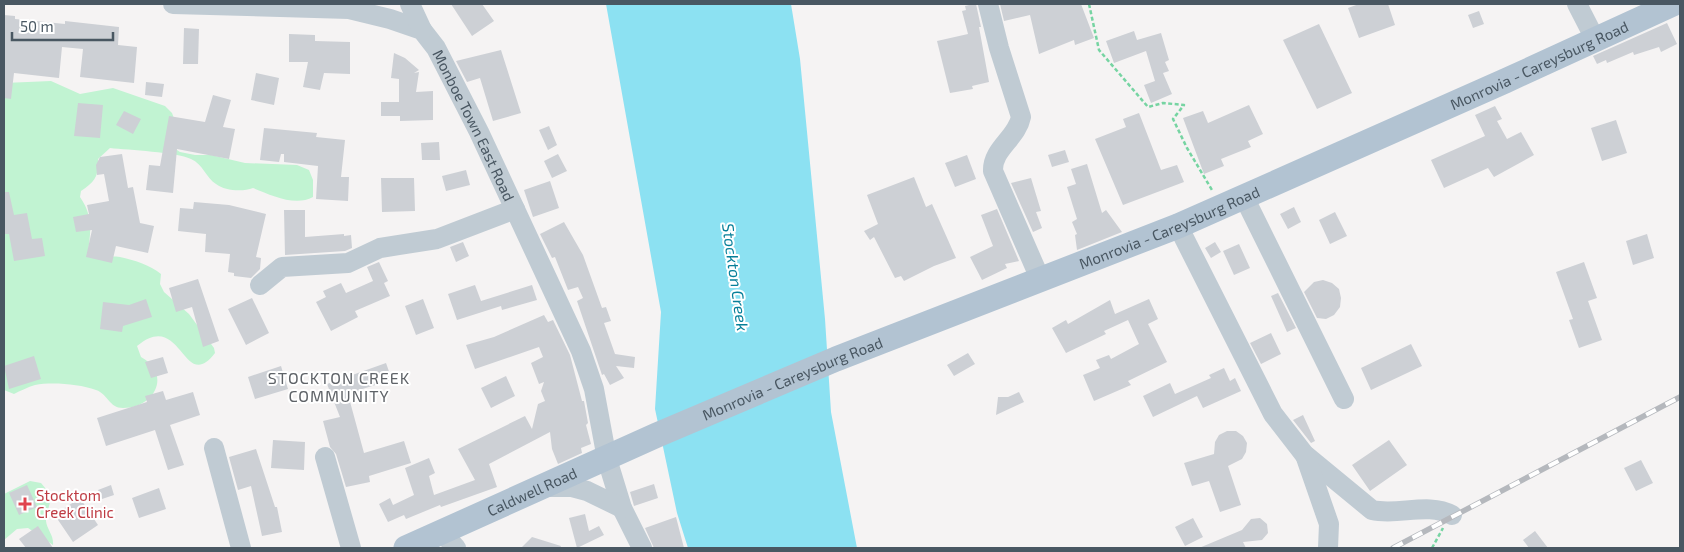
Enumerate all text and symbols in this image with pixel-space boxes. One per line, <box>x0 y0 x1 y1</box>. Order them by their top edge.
scale bar <box>12 10 114 42</box>
text: 50 m <box>20 17 54 35</box>
street label: Monrovia - Careysburg Road <box>1447 17 1631 113</box>
street label: Monboe Town East Road <box>429 46 519 204</box>
street label: Monrovia - Careysburg Road <box>1076 182 1262 273</box>
water label: Stockton Creek <box>719 222 753 332</box>
street label: Monrovia - Careysburg Road <box>699 333 885 424</box>
district label: STOCKTON CREEK COMMUNITY <box>268 368 410 405</box>
street label: Caldwell Road <box>484 463 580 519</box>
place label: Stocktom Creek Clinic <box>36 486 114 521</box>
marker: Stocktom Creek Clinic <box>18 497 32 511</box>

